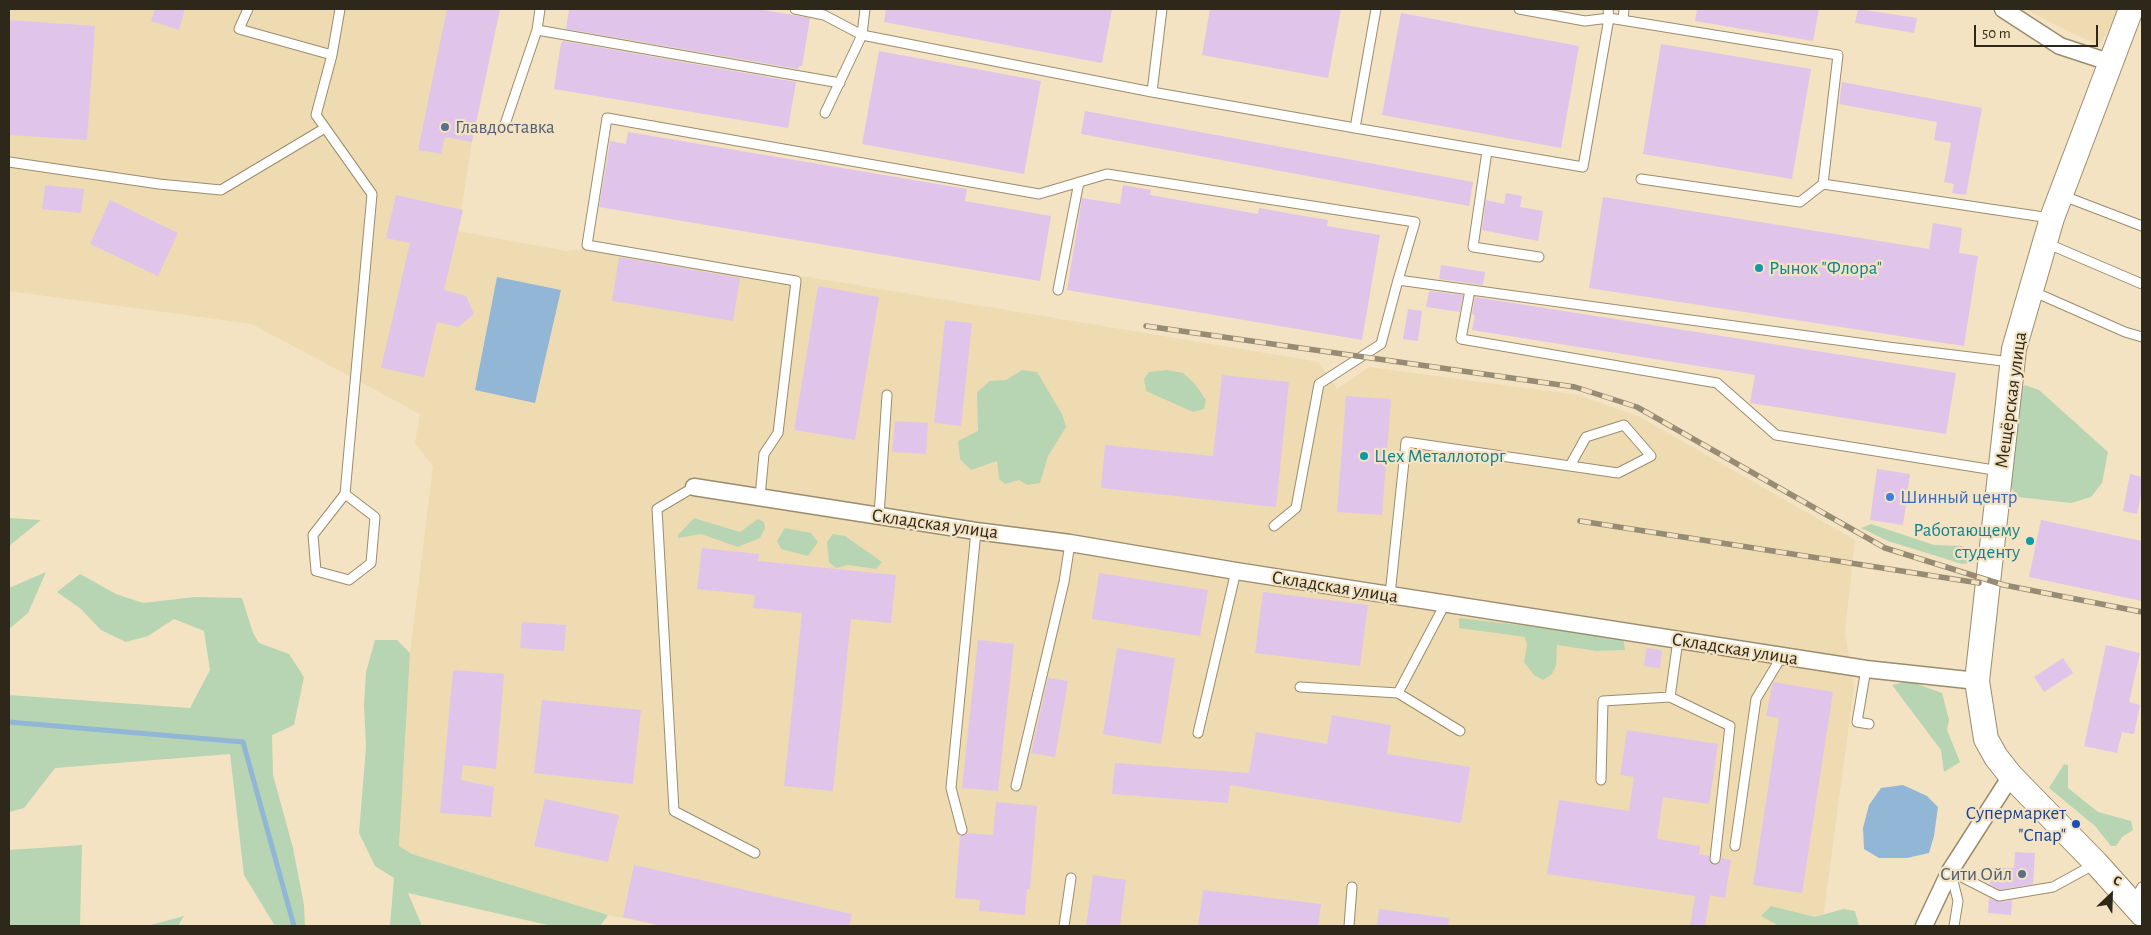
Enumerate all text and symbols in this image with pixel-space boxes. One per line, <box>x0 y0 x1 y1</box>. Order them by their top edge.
scale bar <box>1976 15 2100 47</box>
text: 50 m <box>1982 26 2011 41</box>
place label: Главдоставка <box>455 116 555 138</box>
marker: Главдоставка <box>439 121 451 133</box>
place label: Рынок "Флора" <box>1769 257 1882 279</box>
marker: Рынок "Флора" <box>1753 262 1765 274</box>
street label: Мещёрская улица <box>1990 330 2032 470</box>
place label: Цех Металлоторг <box>1374 445 1506 467</box>
marker: Цех Металлоторг <box>1358 450 1370 462</box>
place label: Шинный центр <box>1900 486 2017 508</box>
marker: Шинный центр <box>1884 491 1896 503</box>
street label: Складская улица <box>870 504 1000 544</box>
place label: Работающему студенту <box>1913 519 2020 563</box>
marker: Работающему студенту <box>2024 535 2036 547</box>
street label: Складская улица <box>1270 566 1400 608</box>
street label: Складская улица <box>1670 628 1800 670</box>
place label: Супермаркет "Спар" <box>1965 802 2066 846</box>
marker: Супермаркет "Спар" <box>2070 818 2082 830</box>
place label: Сити Ойл <box>1940 863 2012 885</box>
marker: Сити Ойл <box>2016 868 2028 880</box>
north arrow <box>2086 870 2136 920</box>
text: С <box>2111 873 2123 889</box>

